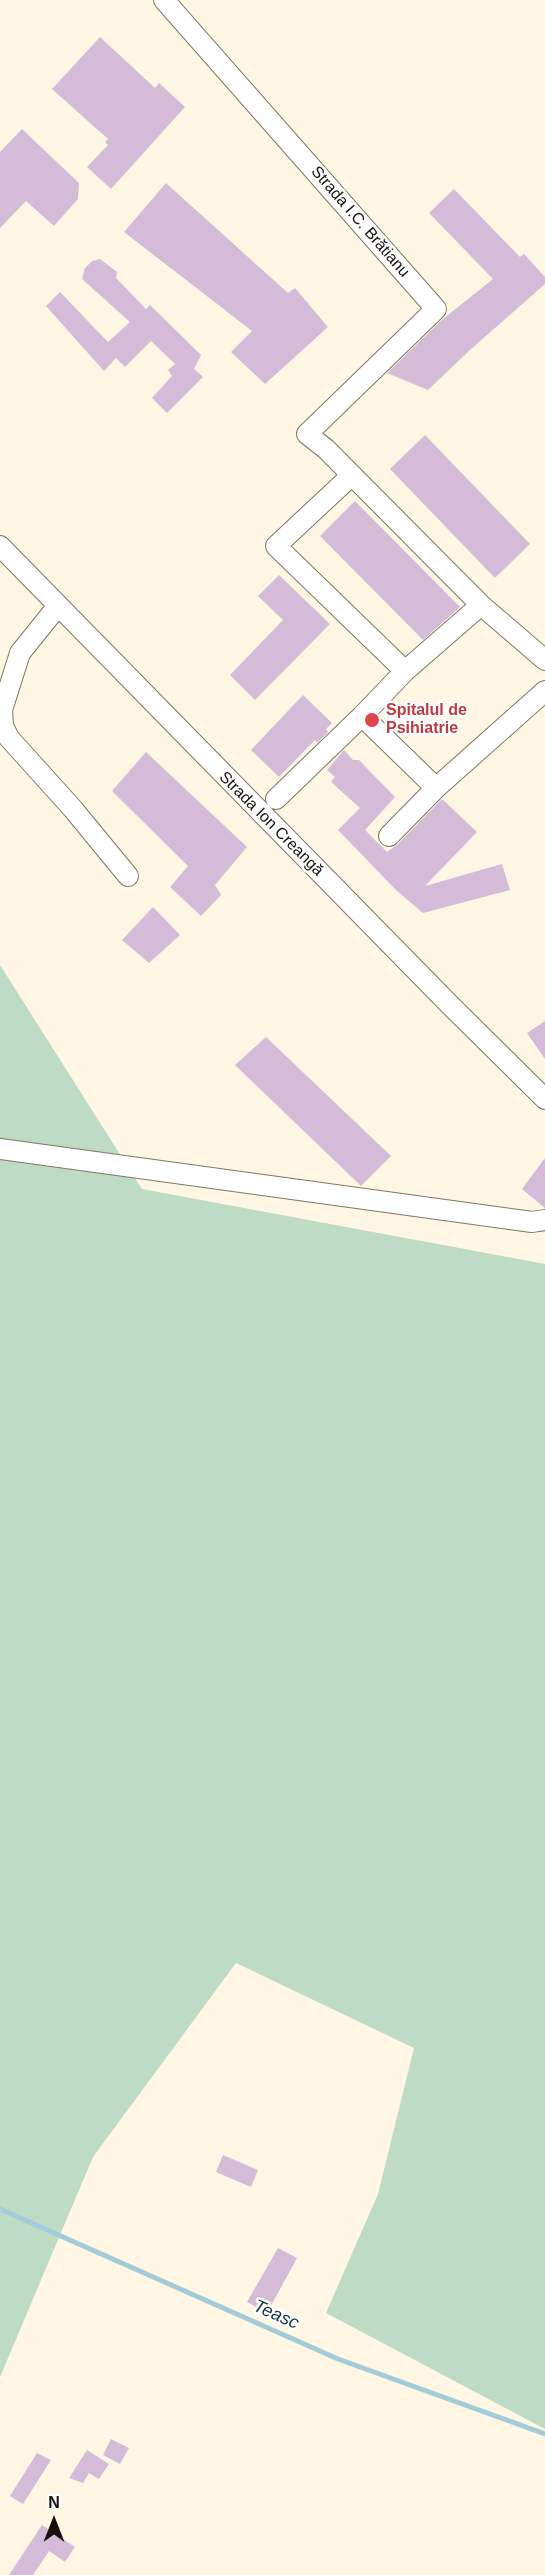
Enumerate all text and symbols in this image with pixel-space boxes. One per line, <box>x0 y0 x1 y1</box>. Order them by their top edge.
street label: Strada I.C. Brătianu <box>307 163 413 281</box>
place label: Spitalul de Psihiatrie <box>386 701 467 739</box>
marker: Spitalul de Psihiatrie <box>363 711 381 729</box>
street label: Strada Ion Creangă <box>215 768 327 880</box>
water label: Teasc <box>250 2296 302 2334</box>
north arrow <box>24 2491 84 2551</box>
text: N <box>48 2494 60 2511</box>

